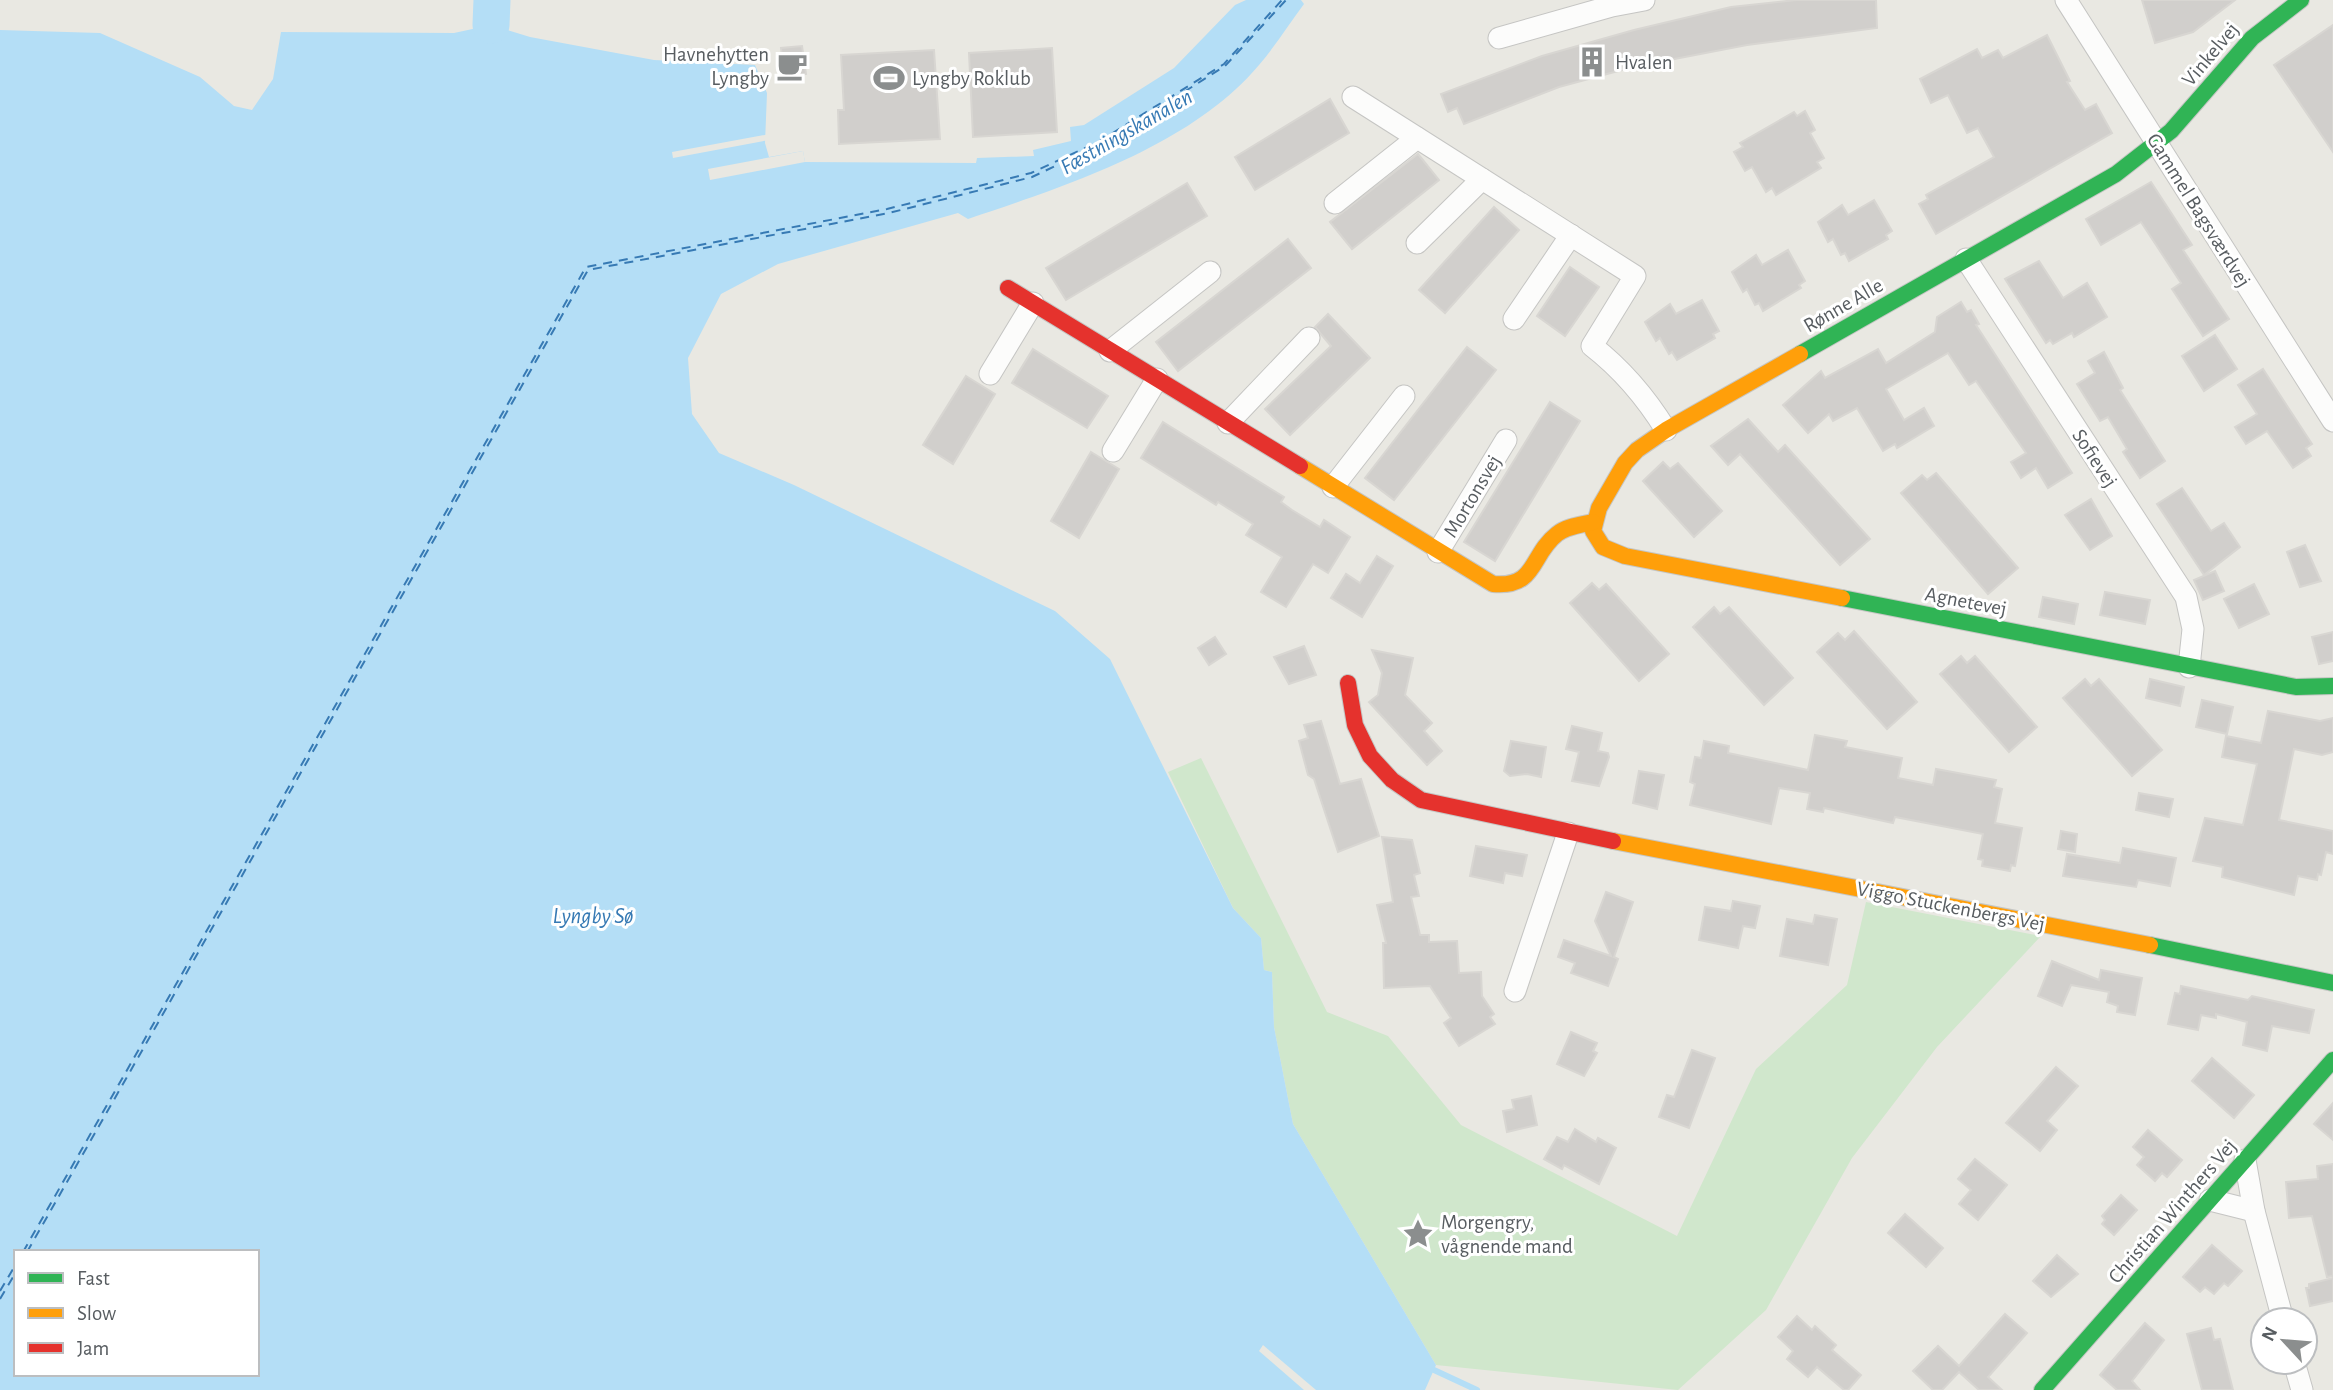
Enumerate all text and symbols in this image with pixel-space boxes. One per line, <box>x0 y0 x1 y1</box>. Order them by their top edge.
street label: Vinkelvej <box>2178 19 2243 90</box>
place label: Havnehytten Lyngby <box>663 44 769 89</box>
building icon: Hvalen <box>1575 45 1609 79</box>
cafe icon: Havnehytten Lyngby <box>775 49 809 83</box>
place label: Hvalen <box>1615 52 1673 73</box>
sports icon: Lyngby Roklub <box>872 61 906 95</box>
place label: Lyngby Roklub <box>912 68 1031 89</box>
water label: Fæstningskanalen <box>1057 85 1197 179</box>
street label: Gammel Bagsværdvej <box>2143 130 2254 291</box>
street label: Rønne Alle <box>1800 274 1887 336</box>
street label: Sofievej <box>2068 425 2121 491</box>
street label: Mortonsvej <box>1440 451 1505 541</box>
street label: Agnetevej <box>1923 583 2009 620</box>
street label: Viggo Stuckenbergs Vej <box>1855 878 2047 935</box>
water label: Lyngby Sø <box>552 905 634 928</box>
street label: Christian Winthers Vej <box>2104 1135 2240 1287</box>
place label: Morgengry, vågnende mand <box>1441 1212 1573 1257</box>
place icon: Morgengry, vågnende mand <box>1401 1217 1435 1251</box>
legend <box>14 1250 259 1376</box>
text: Fast <box>77 1268 110 1289</box>
text: Slow <box>77 1303 116 1324</box>
north arrow <box>2249 1306 2319 1376</box>
text: N <box>2259 1324 2282 1344</box>
text: Jam <box>77 1338 109 1359</box>

